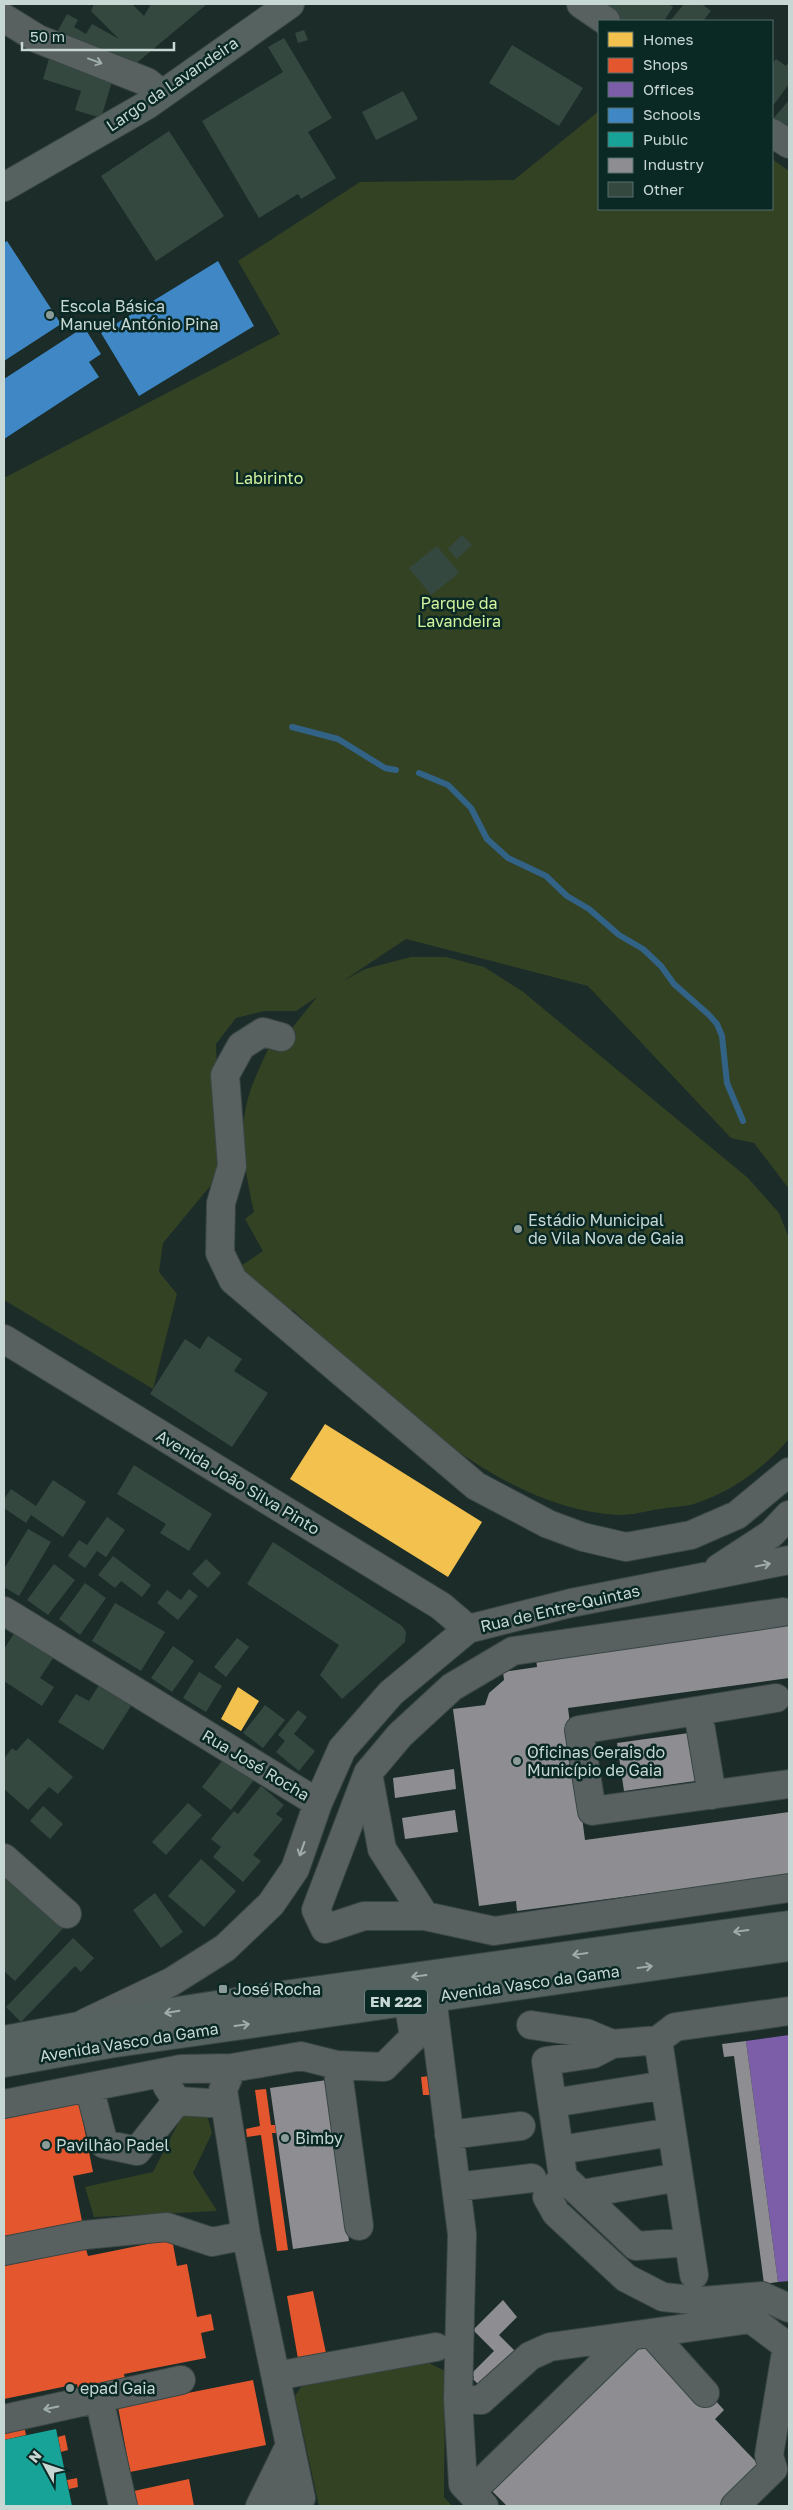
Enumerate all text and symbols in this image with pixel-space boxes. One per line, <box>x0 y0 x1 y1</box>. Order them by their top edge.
scale bar <box>22 20 175 52</box>
legend <box>598 20 773 210</box>
text: 50 m <box>30 27 65 45</box>
text: Homes <box>643 30 693 48</box>
street label: Largo da Lavandeira <box>102 32 242 136</box>
text: Shops <box>643 55 688 73</box>
one-way arrow <box>87 57 102 66</box>
text: Offices <box>643 80 694 98</box>
text: Schools <box>643 105 701 123</box>
text: Public <box>643 130 688 148</box>
text: Industry <box>643 155 704 173</box>
text: Other <box>643 180 684 198</box>
place label: Escola Básica Manuel António Pina <box>60 296 219 334</box>
marker: Escola Básica Manuel António Pina <box>44 309 56 321</box>
park label: Labirinto <box>235 468 303 488</box>
park label: Parque da Lavandeira <box>417 593 501 631</box>
place label: Estádio Municipal de Vila Nova de Gaia <box>528 1210 684 1248</box>
marker: Estádio Municipal de Vila Nova de Gaia <box>512 1223 524 1235</box>
street label: Avenida João Silva Pinto <box>153 1425 323 1539</box>
one-way arrow <box>755 1560 771 1569</box>
street label: Rua de Entre-Quintas <box>478 1580 642 1636</box>
street label: Rua José Rocha <box>199 1725 313 1805</box>
place label: Oficinas Gerais do Município de Gaia <box>527 1742 665 1780</box>
marker: Oficinas Gerais do Município de Gaia <box>511 1755 523 1767</box>
one-way arrow <box>297 1840 306 1856</box>
one-way arrow <box>733 1927 749 1937</box>
one-way arrow <box>572 1949 588 1959</box>
street label: Avenida Vasco da Gama <box>439 1961 621 2005</box>
one-way arrow <box>637 1962 653 1972</box>
one-way arrow <box>411 1972 427 1982</box>
place label: José Rocha <box>233 1979 321 1999</box>
marker: José Rocha <box>217 1983 229 1995</box>
road number: EN 222 <box>365 1990 427 2014</box>
one-way arrow <box>164 2008 180 2018</box>
street label: Avenida Vasco da Gama <box>38 2018 220 2066</box>
one-way arrow <box>233 2019 249 2029</box>
place label: Bimby <box>295 2128 343 2148</box>
marker: Bimby <box>279 2132 291 2144</box>
place label: Pavilhão Padel <box>56 2135 170 2155</box>
marker: Pavilhão Padel <box>40 2139 52 2151</box>
place label: epad Gaia <box>80 2378 156 2398</box>
marker: epad Gaia <box>64 2382 76 2394</box>
one-way arrow <box>44 2404 60 2413</box>
north arrow <box>20 2440 70 2490</box>
text: N <box>25 2447 45 2466</box>

